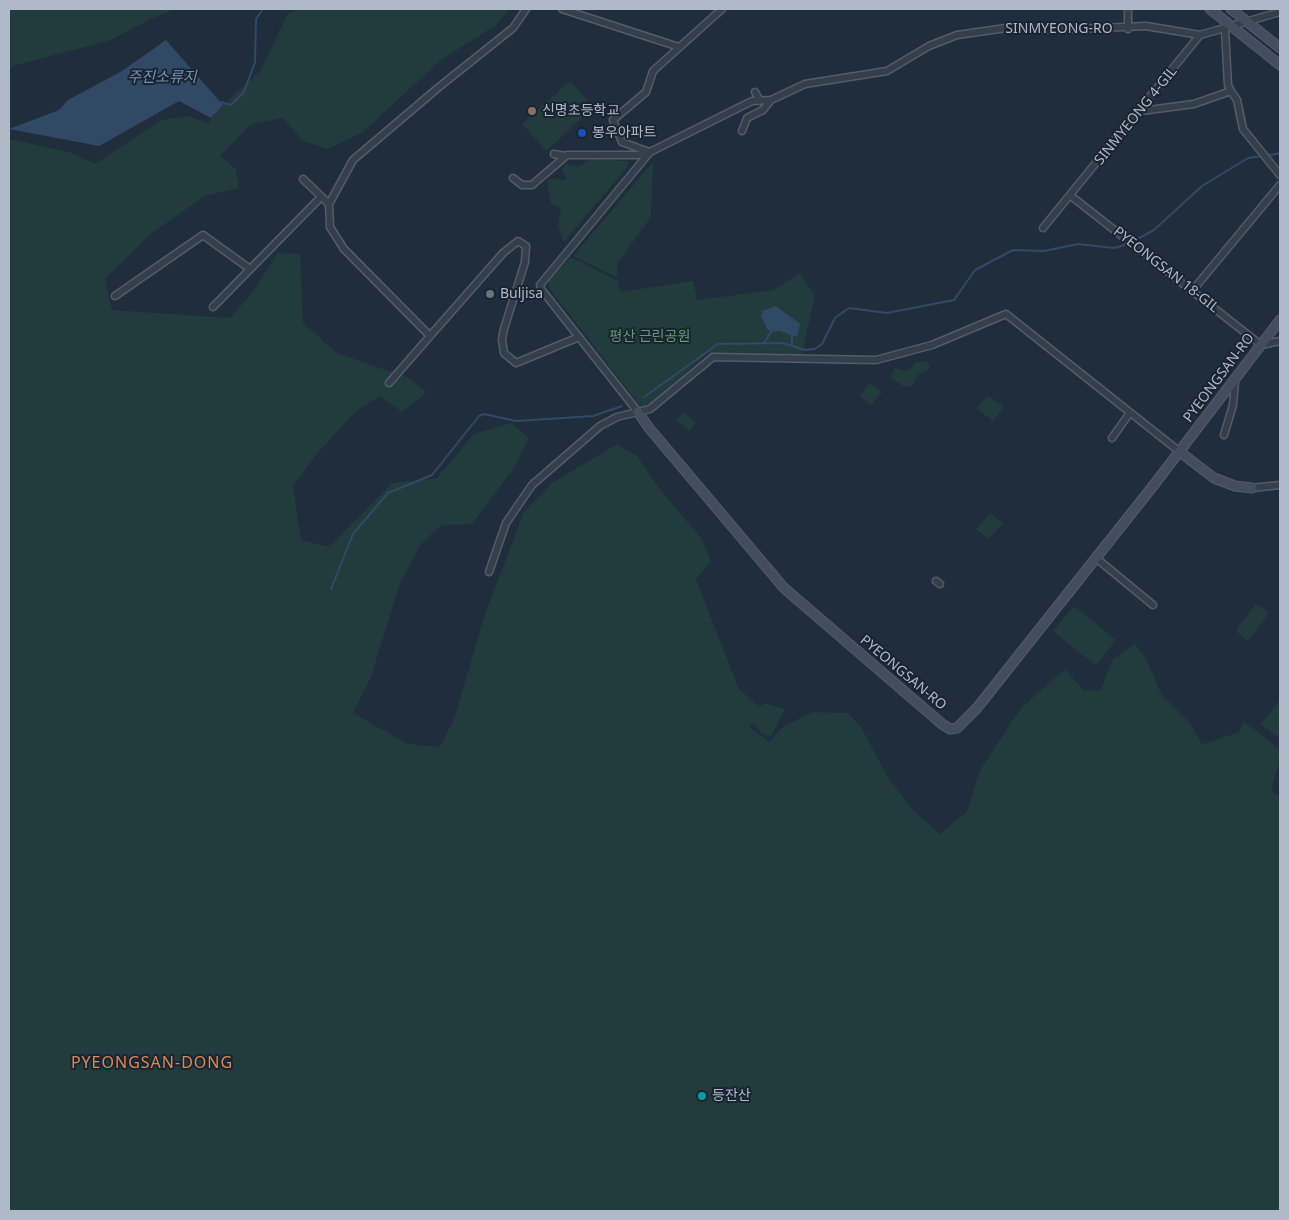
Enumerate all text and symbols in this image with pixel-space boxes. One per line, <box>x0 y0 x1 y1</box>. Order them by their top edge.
street label: SINMYEONG-RO <box>1005 21 1113 37</box>
street label: SINMYEONG 4-GIL <box>1091 63 1181 169</box>
water label: 주진소류지 <box>128 69 196 87</box>
place label: 신명초등학교 <box>542 103 619 119</box>
marker: 신명초등학교 <box>526 105 538 117</box>
place label: 봉우아파트 <box>592 125 656 141</box>
marker: 봉우아파트 <box>576 127 588 139</box>
street label: PYEONGSAN 18-GIL <box>1110 223 1222 317</box>
place label: Buljisa <box>500 286 543 302</box>
marker: Buljisa <box>484 288 496 300</box>
park label: 평산 근린공원 <box>610 329 690 345</box>
street label: PYEONGSAN-RO <box>1180 330 1258 426</box>
street label: PYEONGSAN-RO <box>856 632 950 714</box>
district label: PYEONGSAN-DONG <box>69 1053 235 1073</box>
place label: 등잔산 <box>712 1088 751 1104</box>
marker: 등잔산 <box>696 1090 708 1102</box>

